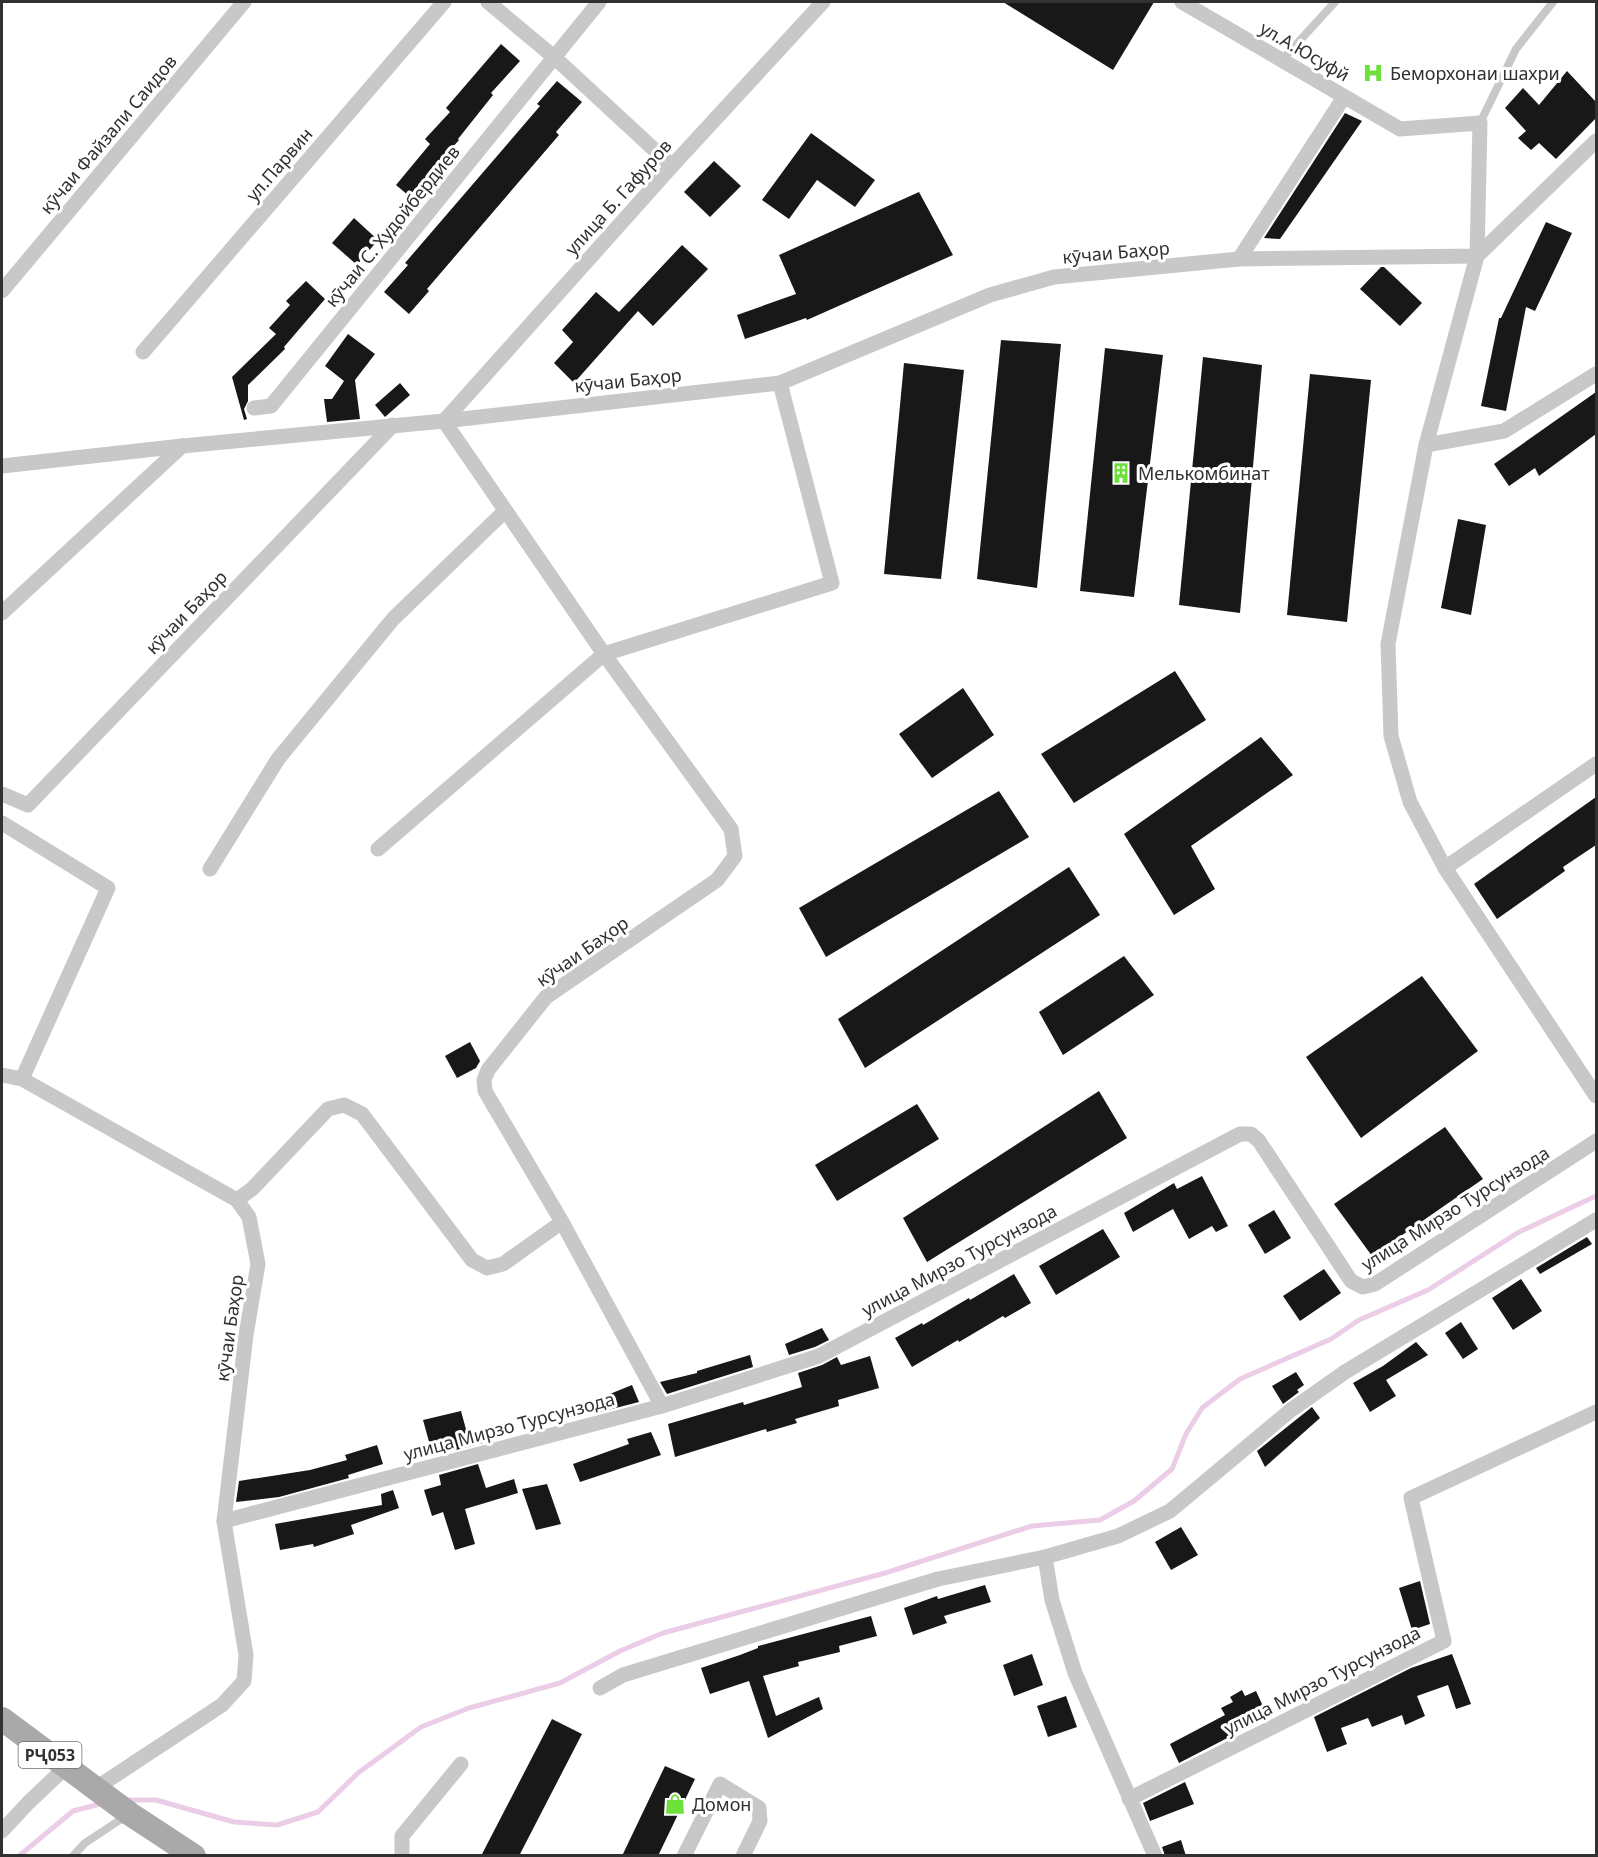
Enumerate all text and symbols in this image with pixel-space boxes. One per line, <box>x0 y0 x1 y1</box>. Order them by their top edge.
street label: ул.А.Юсуфй <box>1256 16 1354 86</box>
street label: кӯчаи Файзали Саидов <box>34 49 182 219</box>
hospital icon: Беморхонаи шахри <box>1361 61 1385 85</box>
place label: Беморхонаи шахри <box>1390 61 1560 85</box>
street label: ул.Парвин <box>240 122 318 206</box>
street label: улица Б. Гафуров <box>559 134 677 260</box>
street label: кӯчаи С. Худойбердиев <box>319 140 465 312</box>
street label: кӯчаи Баҳор <box>1061 235 1171 269</box>
street label: кӯчаи Баҳор <box>573 362 683 398</box>
building icon: Мелькомбинат <box>1109 461 1133 485</box>
place label: Мелькомбинат <box>1138 461 1270 485</box>
street label: кӯчаи Баҳор <box>140 565 232 659</box>
street label: кӯчаи Баҳор <box>531 910 633 992</box>
street label: улица Мирзо Турсунзода <box>1356 1140 1554 1276</box>
street label: улица Мирзо Турсунзода <box>857 1198 1061 1322</box>
street label: кӯчаи Баҳор <box>210 1273 248 1383</box>
street label: улица Мирзо Турсунзода <box>401 1386 617 1466</box>
street label: улица Мирзо Турсунзода <box>1220 1620 1424 1740</box>
road number: РҶ053 <box>19 1742 82 1768</box>
shop icon: Домон <box>663 1792 687 1816</box>
place label: Домон <box>692 1792 751 1816</box>

